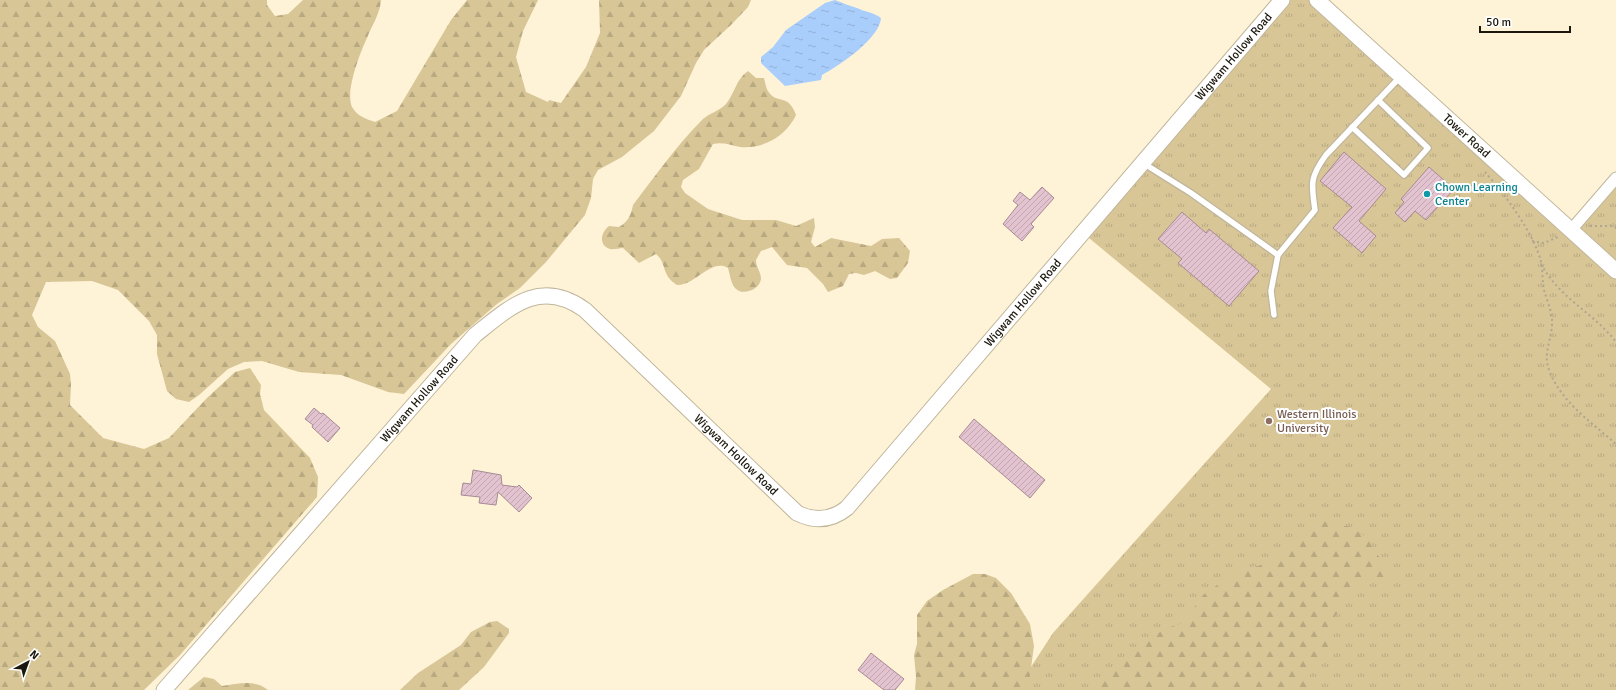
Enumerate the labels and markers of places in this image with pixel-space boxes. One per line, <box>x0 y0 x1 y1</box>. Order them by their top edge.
place label: Chown Learning Center <box>1435 180 1518 209</box>
marker: Chown Learning Center <box>1422 189 1432 199</box>
place label: Western Illinois University <box>1277 407 1357 436</box>
marker: Western Illinois University <box>1264 416 1274 426</box>

